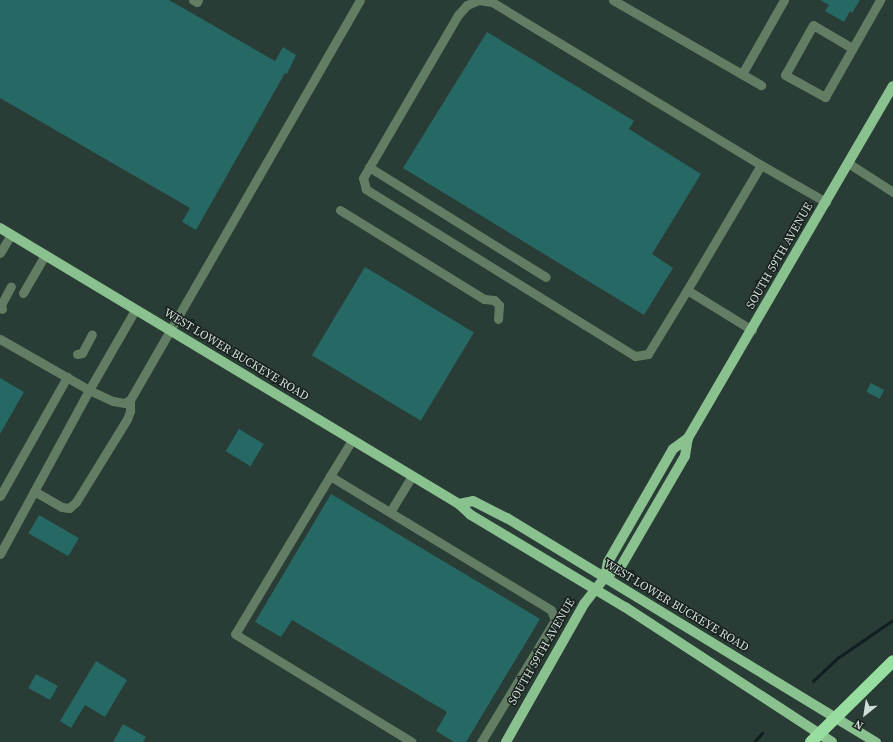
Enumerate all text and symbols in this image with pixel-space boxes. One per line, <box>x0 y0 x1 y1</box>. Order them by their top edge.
street label: SOUTH 59TH AVENUE <box>744 200 816 312</box>
street label: WEST LOWER BUCKEYE ROAD <box>161 306 311 404</box>
street label: WEST LOWER BUCKEYE ROAD <box>601 557 751 655</box>
street label: SOUTH 59TH AVENUE <box>506 596 578 708</box>
north arrow <box>845 694 885 734</box>
text: N <box>852 716 866 733</box>

